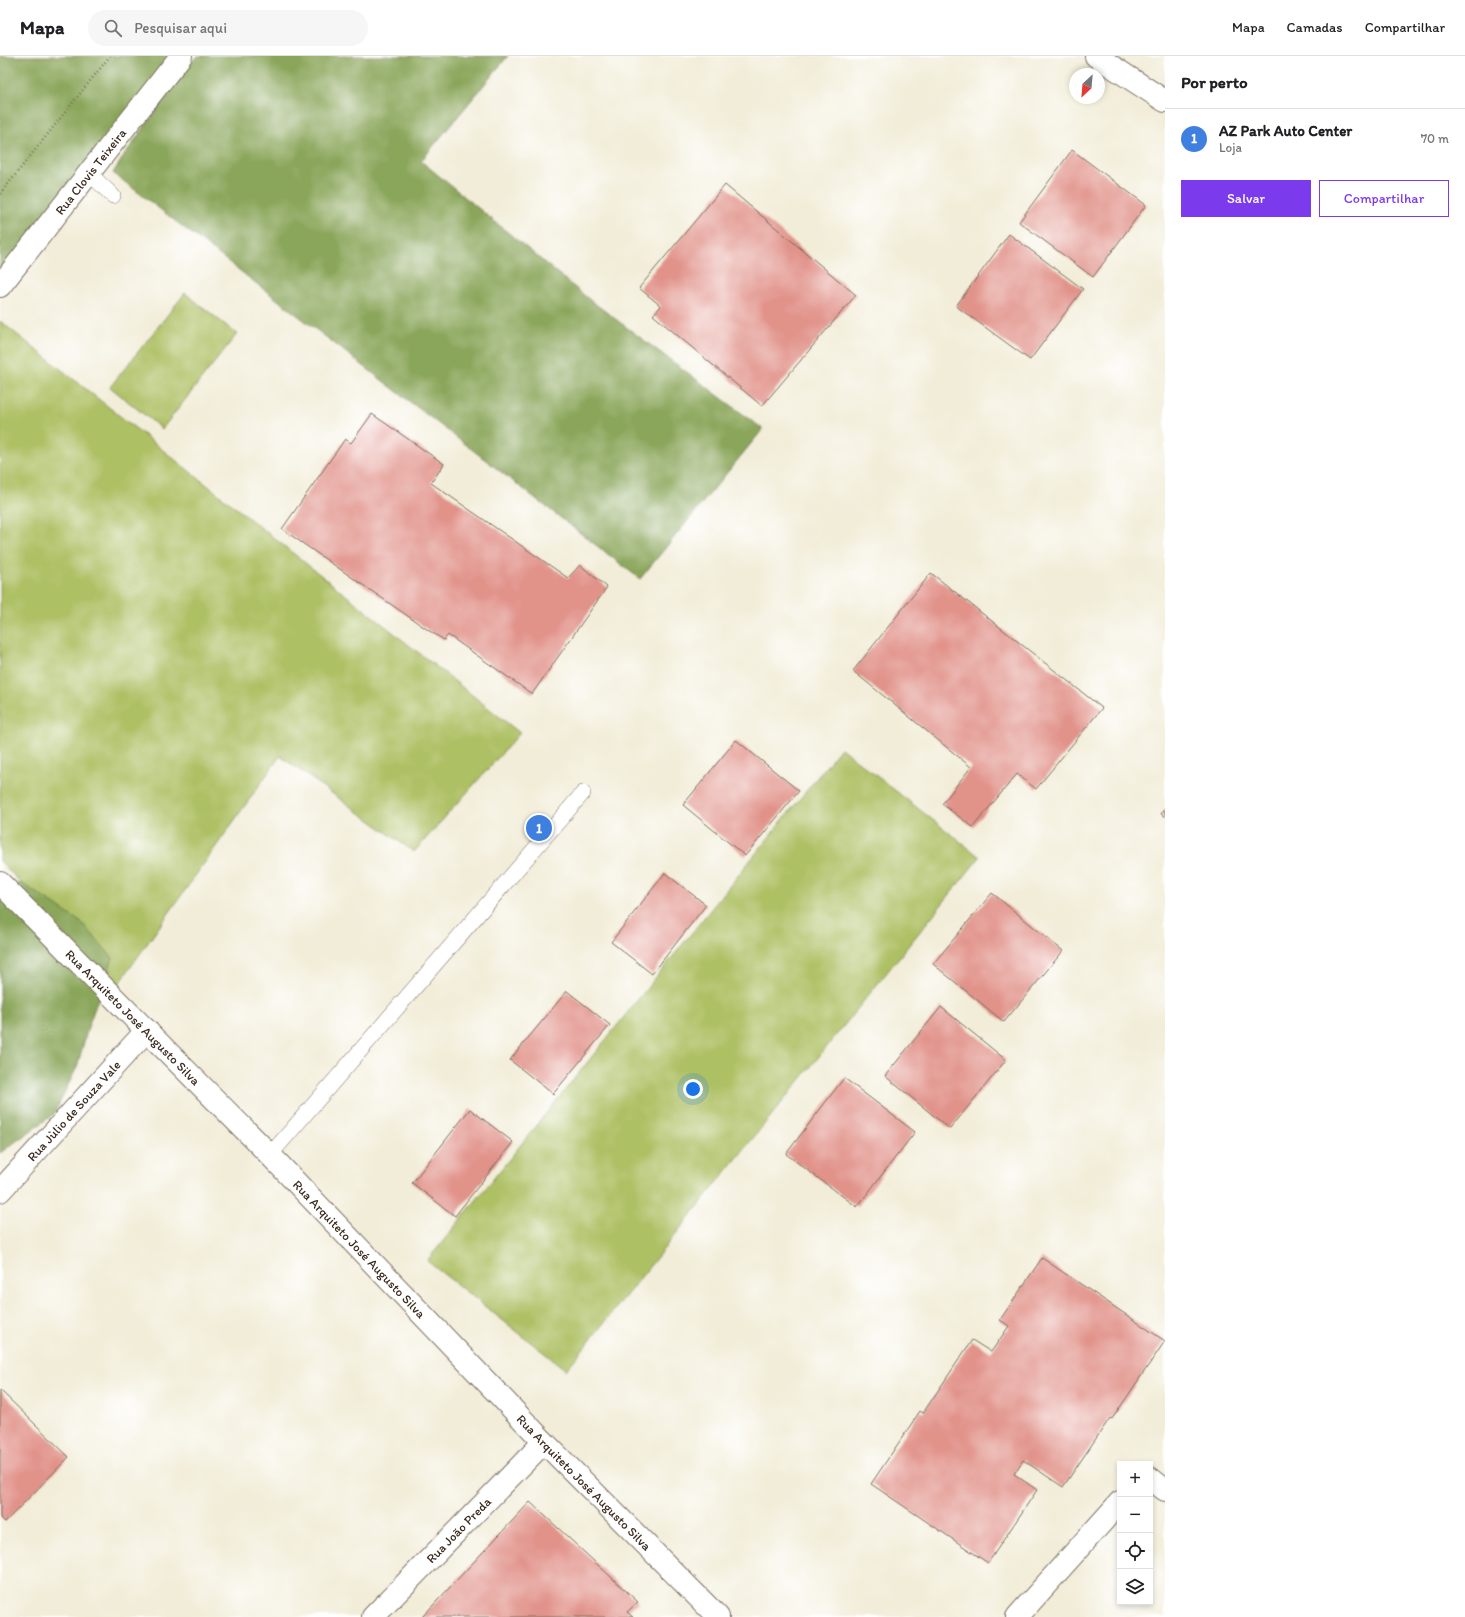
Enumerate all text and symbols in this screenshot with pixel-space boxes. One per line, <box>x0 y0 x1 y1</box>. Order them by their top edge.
search box <box>88 10 368 46</box>
text: Mapa <box>20 16 64 39</box>
icon: search <box>102 17 124 39</box>
text: Pesquisar aqui <box>134 19 227 37</box>
text: Mapa <box>1232 19 1265 36</box>
text: Camadas <box>1287 19 1343 36</box>
text: Compartilhar <box>1365 19 1445 36</box>
north arrow <box>1069 68 1105 104</box>
text: Por perto <box>1181 72 1248 92</box>
text: AZ Park Auto Center <box>1219 122 1352 140</box>
street label: Rua Clovis Teixeira <box>52 125 129 218</box>
text: 1 <box>1191 131 1197 146</box>
text: 70 m <box>1421 131 1449 146</box>
text: Loja <box>1219 140 1242 155</box>
button: Salvar <box>1181 180 1311 217</box>
button: Compartilhar <box>1319 180 1449 217</box>
pin: 1 <box>526 813 552 843</box>
street label: Rua Arquiteto José Augusto Silva <box>62 947 203 1089</box>
street label: Rua Jùlio de Souza Vale <box>24 1057 124 1164</box>
your location <box>683 1079 703 1099</box>
street label: Rua Arquiteto José Augusto Silva <box>290 1177 429 1321</box>
street label: Rua Arquiteto José Augusto Silva <box>514 1411 655 1554</box>
map controls <box>1117 1461 1153 1605</box>
button: + <box>1117 1461 1153 1497</box>
street label: Rua João Preda <box>423 1494 494 1566</box>
button: − <box>1117 1497 1153 1533</box>
button: locate <box>1117 1533 1153 1569</box>
button: layers <box>1117 1569 1153 1605</box>

